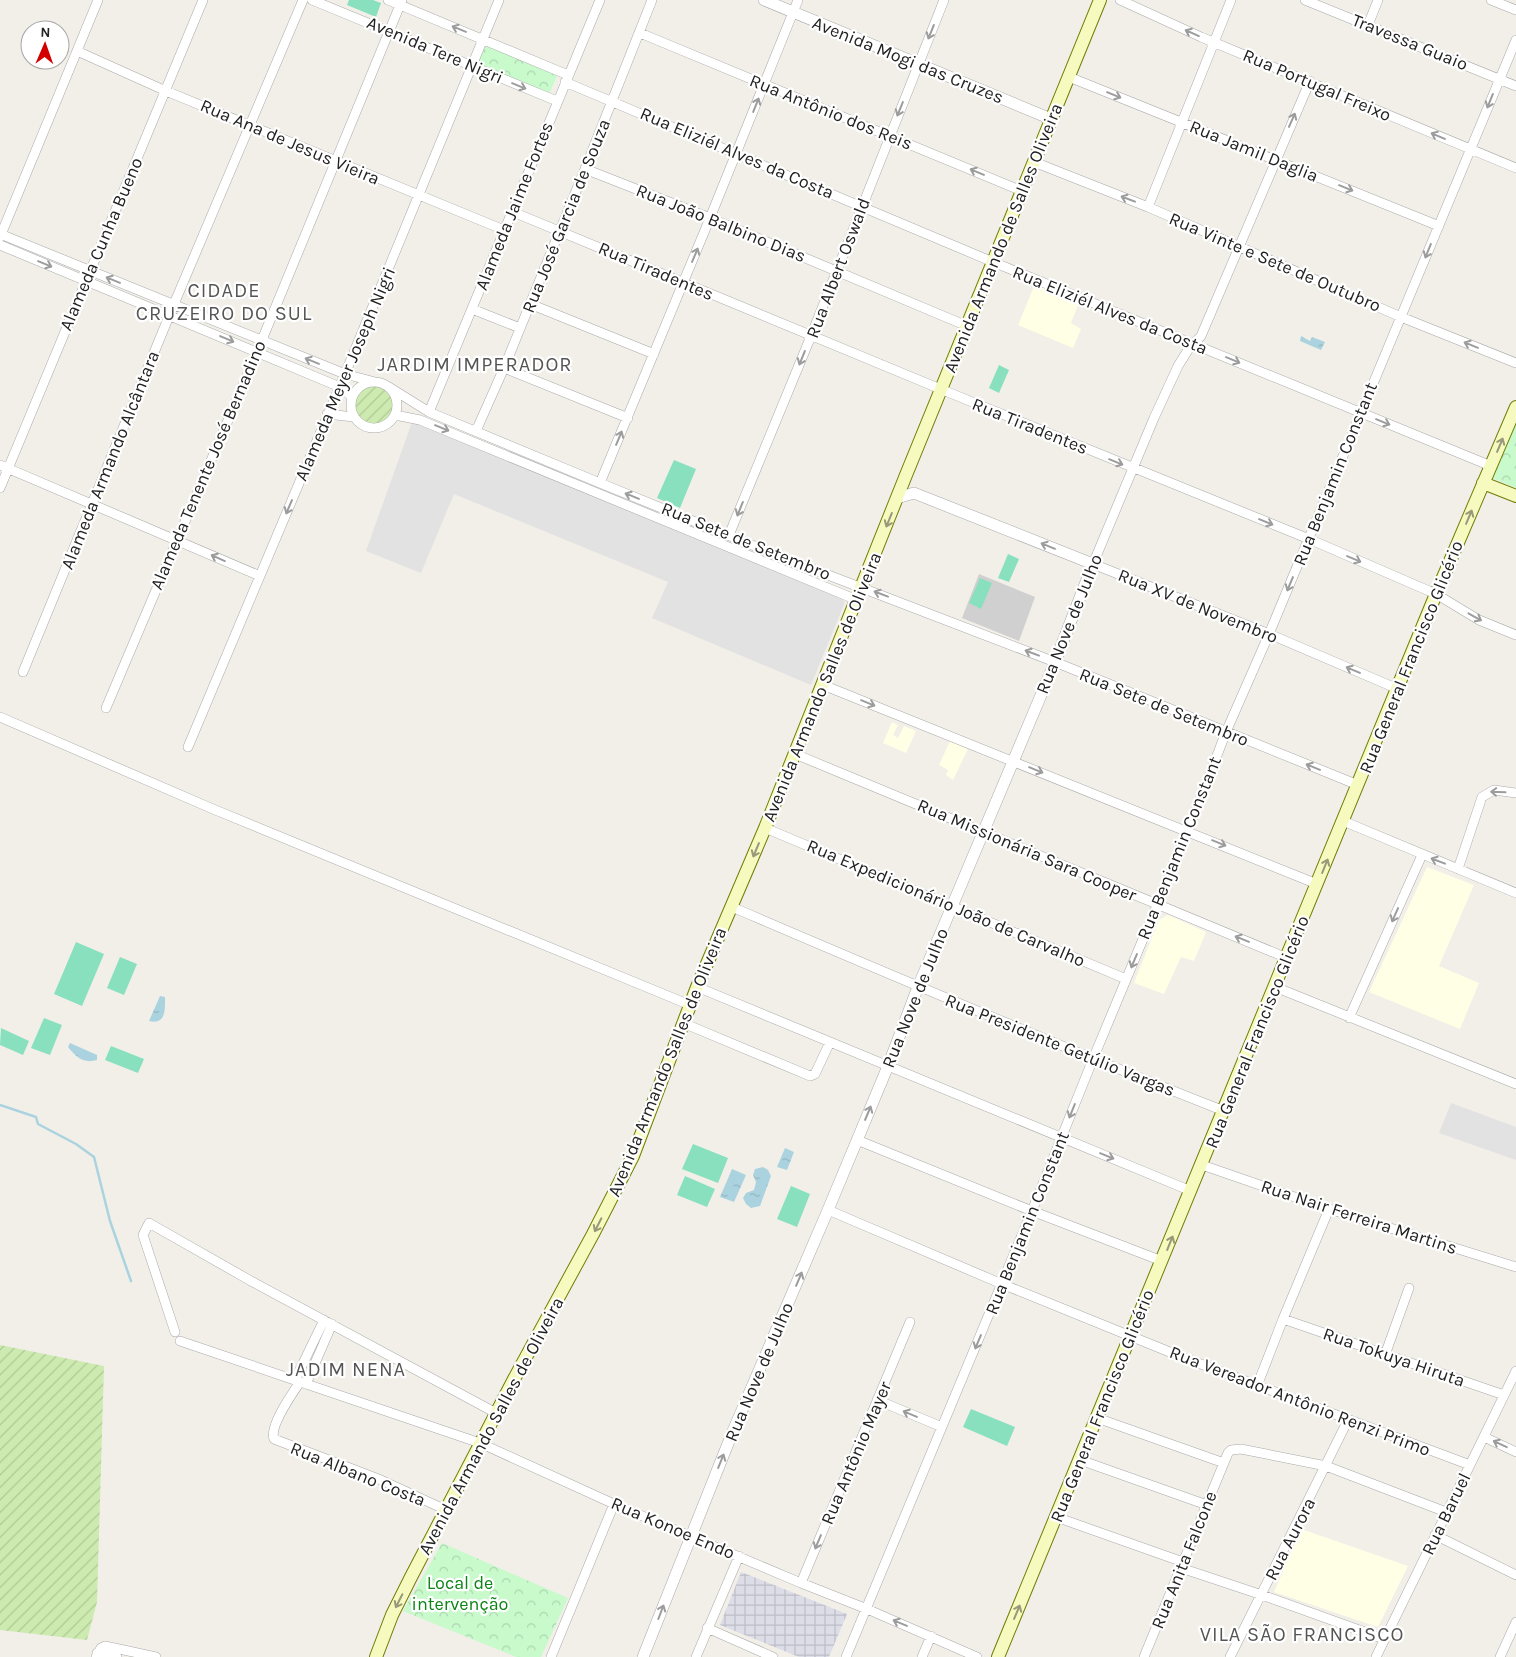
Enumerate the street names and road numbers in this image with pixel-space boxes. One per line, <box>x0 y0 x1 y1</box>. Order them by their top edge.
street label: Travessa Guaio <box>1349 9 1471 75</box>
street label: Avenida Tere Nigri <box>364 11 506 89</box>
street label: Avenida Mogi das Cruzes <box>809 12 1007 108</box>
street label: Rua Portugal Freixo <box>1239 44 1395 126</box>
street label: Rua Antônio dos Reis <box>746 69 916 155</box>
street label: Rua Ana de Jesus Vieira <box>197 94 383 190</box>
street label: Avenida Armando de Salles Oliveira <box>939 100 1067 376</box>
street label: Rua Eliziél Alves da Costa <box>637 102 837 204</box>
street label: Rua Jamil Daglia <box>1186 115 1322 187</box>
street label: Rua José Garcia de Souza <box>517 116 615 316</box>
street label: Alameda Jaime Fortes <box>470 118 558 294</box>
street label: Alameda Cunha Bueno <box>55 154 147 334</box>
street label: Rua João Balbino Dias <box>633 179 809 267</box>
street label: Rua Albert Oswald <box>801 195 875 341</box>
street label: Rua Vinte e Sete de Outubro <box>1166 207 1384 317</box>
street label: Rua Tiradentes <box>595 237 717 305</box>
street label: Rua Eliziél Alves da Costa <box>1009 261 1211 359</box>
street label: Alameda Meyer Joseph Nigri <box>290 264 400 484</box>
street label: Alameda Tenente José Bernadino <box>145 337 271 593</box>
street label: Alameda Armando Alcântara <box>56 347 164 573</box>
street label: Rua Benjamin Constant <box>1288 379 1382 569</box>
street label: Rua Tiradentes <box>969 393 1091 459</box>
street label: Rua Sete de Setembro <box>658 497 834 585</box>
street label: Rua General Francisco Glicério <box>1354 537 1468 777</box>
street label: Avenida Armando Salles de Oliveira <box>758 549 886 825</box>
street label: Rua Nove de Julho <box>1031 551 1107 697</box>
street label: Rua XV de Novembro <box>1115 564 1281 648</box>
street label: Rua Sete de Setembro <box>1076 663 1252 751</box>
street label: Rua Benjamin Constant <box>1132 753 1226 943</box>
street label: Rua Missionária Sara Cooper <box>914 794 1140 906</box>
street label: Rua Expedicionário João de Carvalho <box>804 834 1088 972</box>
street label: Rua General Francisco Glicério <box>1200 912 1314 1152</box>
street label: Avenida Armando Salles de Oliveira <box>603 924 731 1200</box>
street label: Rua Nove de Julho <box>877 925 953 1071</box>
street label: Rua Presidente Getúlio Vargas <box>942 989 1178 1101</box>
street label: Rua Benjamin Constant <box>980 1128 1074 1318</box>
street label: Rua Nair Ferreira Martins <box>1258 1175 1460 1259</box>
street label: Rua General Francisco Glicério <box>1045 1286 1159 1526</box>
street label: Avenida Armando Salles de Oliveira <box>414 1293 568 1559</box>
street label: Rua Nove de Julho <box>720 1299 798 1445</box>
street label: Rua Tokuya Hiruta <box>1320 1322 1468 1392</box>
street label: Rua Vereador Antônio Renzi Primo <box>1166 1341 1434 1461</box>
street label: Rua Antônio Mayer <box>816 1378 896 1528</box>
street label: Rua Albano Costa <box>287 1437 429 1511</box>
street label: Rua Baruel <box>1417 1469 1475 1559</box>
street label: Rua Anita Falcone <box>1146 1488 1222 1632</box>
street label: Rua Konoe Endo <box>608 1492 738 1564</box>
street label: Rua Aurora <box>1260 1494 1320 1584</box>

